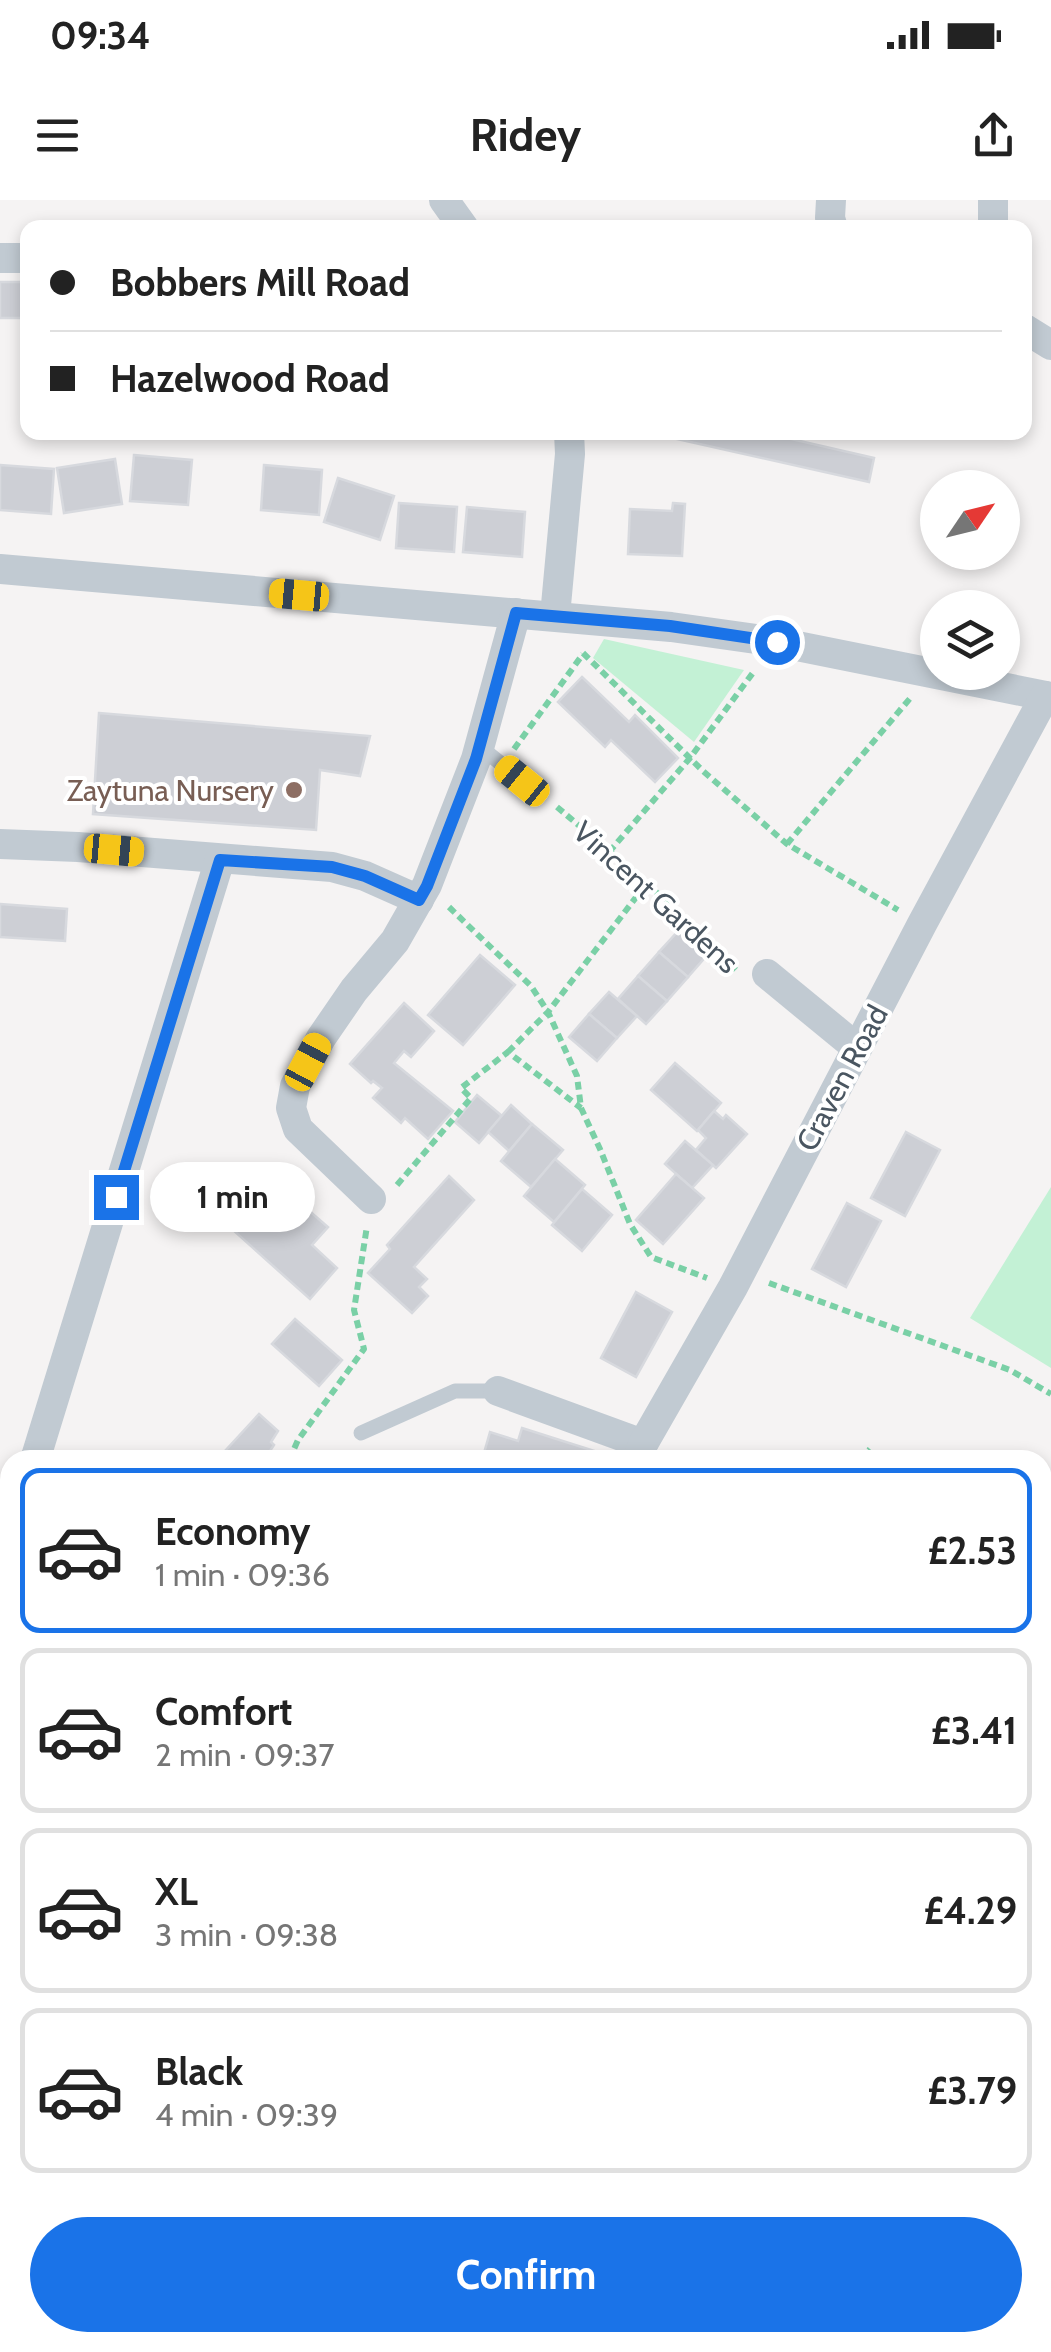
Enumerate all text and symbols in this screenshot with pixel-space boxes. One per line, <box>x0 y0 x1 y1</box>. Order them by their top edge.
text: 09:34 <box>50 12 151 59</box>
icon: menu <box>30 108 85 163</box>
text: Ridey <box>470 108 581 162</box>
icon: share <box>966 108 1021 163</box>
text: Bobbers Mill Road <box>110 259 410 306</box>
text: Hazelwood Road <box>110 355 390 402</box>
north arrow <box>920 470 1020 570</box>
map controls <box>920 470 1020 690</box>
car <box>268 577 330 613</box>
button: layers <box>920 590 1020 690</box>
route start <box>755 620 800 665</box>
car <box>489 750 555 812</box>
place label: Zaytuna Nursery <box>67 772 274 809</box>
marker: Zaytuna Nursery <box>283 779 305 801</box>
street label: Vincent Gardens <box>566 813 746 981</box>
car <box>83 832 145 868</box>
street label: Craven Road <box>788 999 896 1157</box>
car <box>281 1028 335 1096</box>
callout: 1 min <box>151 1162 316 1232</box>
route end <box>94 1175 139 1220</box>
text: 1 min <box>196 1177 269 1216</box>
icon: car <box>35 1506 125 1596</box>
text: Economy <box>155 1508 310 1555</box>
text: £2.53 <box>928 1527 1017 1574</box>
text: 1 min · 09:36 <box>155 1555 330 1594</box>
icon: car <box>35 1686 125 1776</box>
text: Comfort <box>155 1688 292 1735</box>
text: £3.41 <box>931 1707 1017 1754</box>
text: 2 min · 09:37 <box>155 1735 334 1774</box>
icon: car <box>35 1866 125 1956</box>
text: XL <box>155 1868 198 1915</box>
text: £4.29 <box>924 1887 1017 1934</box>
text: 3 min · 09:38 <box>155 1915 338 1954</box>
icon: car <box>35 2046 125 2136</box>
text: Black <box>155 2048 243 2095</box>
text: £3.79 <box>928 2067 1017 2114</box>
text: 4 min · 09:39 <box>155 2095 338 2134</box>
button: Confirm <box>30 2217 1022 2332</box>

